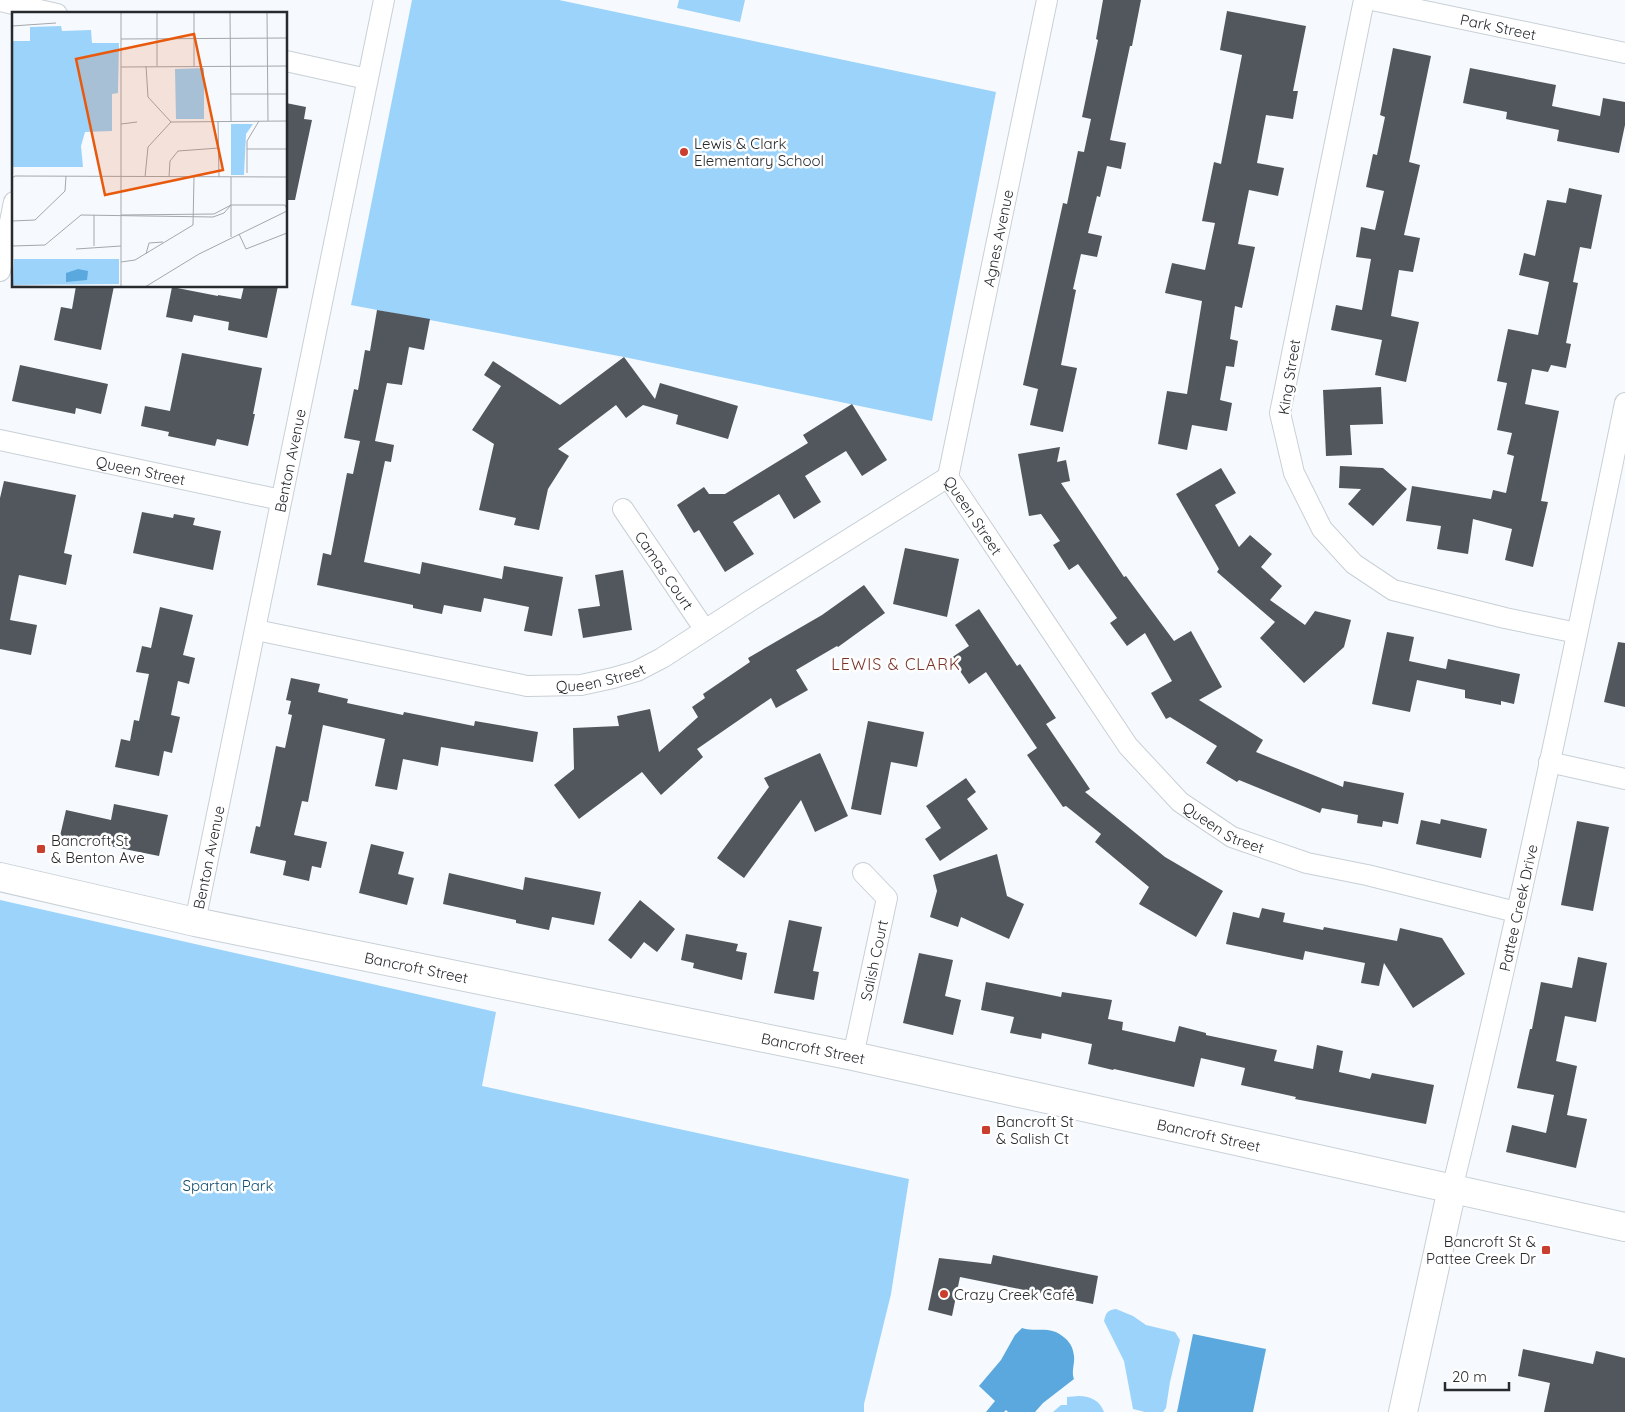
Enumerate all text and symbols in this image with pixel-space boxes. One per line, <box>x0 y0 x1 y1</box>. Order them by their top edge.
street label: Park Street <box>1459 9 1538 44</box>
inset map <box>12 12 288 288</box>
place label: Lewis & Clark Elementary School <box>694 134 824 170</box>
marker: Lewis & Clark Elementary School <box>678 146 690 158</box>
street label: Agnes Avenue <box>978 188 1017 288</box>
street label: King Street <box>1274 338 1304 416</box>
street label: Benton Avenue <box>270 407 309 514</box>
street label: Queen Street <box>94 451 187 489</box>
street label: Queen Street <box>940 472 1007 558</box>
street label: Camas Court <box>631 527 698 613</box>
district label: LEWIS & CLARK <box>831 654 961 674</box>
street label: Queen Street <box>556 659 648 695</box>
street label: Queen Street <box>1179 797 1267 857</box>
street label: Benton Avenue <box>188 804 228 911</box>
place label: Bancroft St & Benton Ave <box>51 831 145 867</box>
street label: Pattee Creek Drive <box>1494 842 1541 973</box>
marker: Bancroft St & Benton Ave <box>35 843 47 855</box>
street label: Salish Court <box>856 918 892 1002</box>
street label: Bancroft Street <box>363 947 470 987</box>
street label: Bancroft Street <box>760 1028 867 1068</box>
place label: Bancroft St & Salish Ct <box>996 1112 1074 1148</box>
street label: Bancroft Street <box>1155 1114 1262 1155</box>
marker: Bancroft St & Salish Ct <box>980 1124 992 1136</box>
park label: Spartan Park <box>182 1176 274 1195</box>
place label: Bancroft St & Pattee Creek Dr <box>1426 1232 1536 1268</box>
marker: Bancroft St & Pattee Creek Dr <box>1540 1244 1552 1256</box>
place label: Crazy Creek Café <box>954 1285 1075 1304</box>
marker: Crazy Creek Café <box>938 1288 950 1300</box>
scale bar <box>1445 1360 1509 1392</box>
text: 20 m <box>1452 1367 1487 1386</box>

